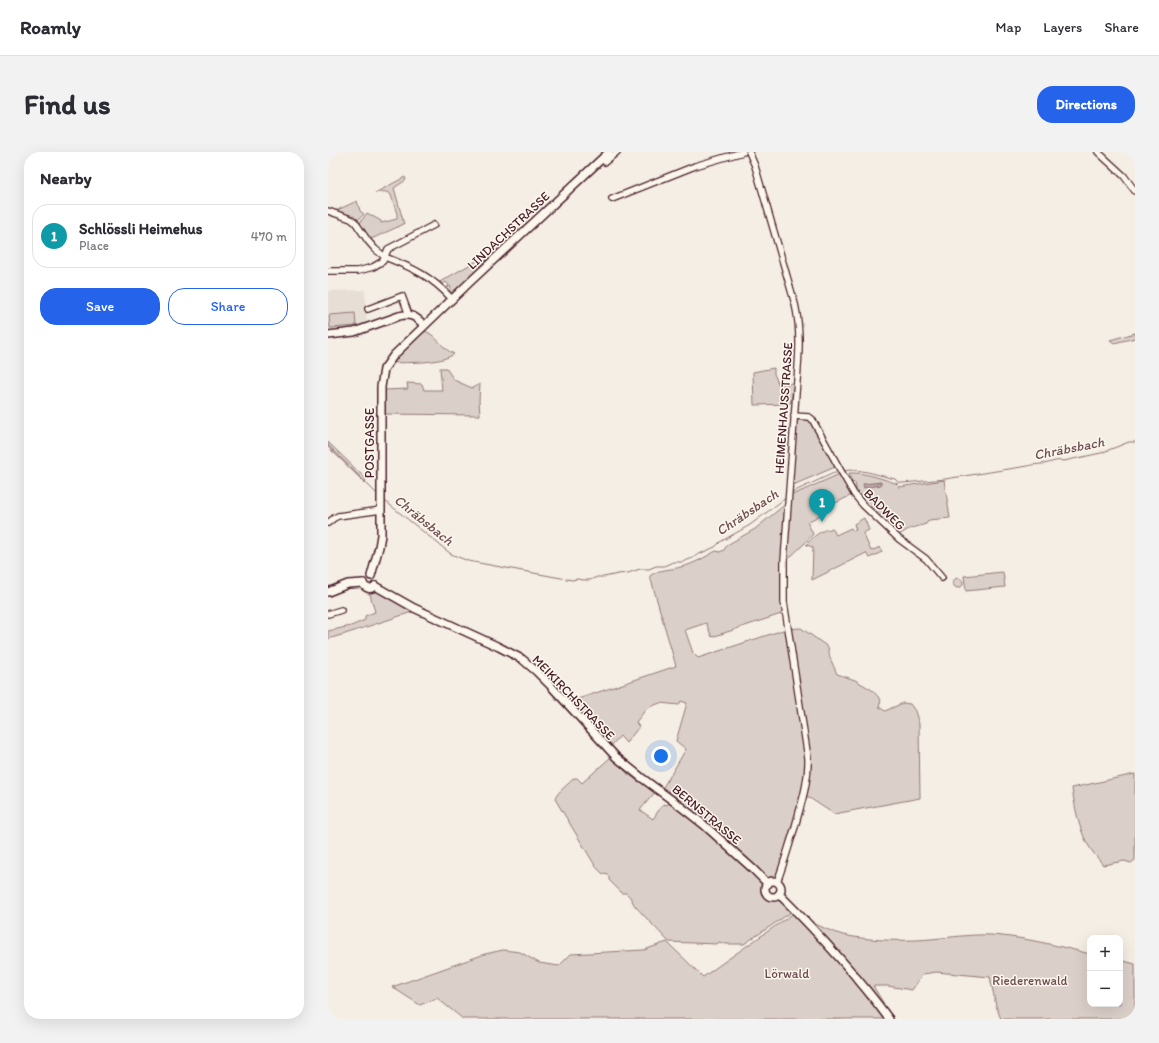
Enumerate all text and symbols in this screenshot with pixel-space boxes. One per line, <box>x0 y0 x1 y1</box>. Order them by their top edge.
text: Roamly <box>20 16 81 39</box>
text: Map <box>996 19 1021 36</box>
text: Layers <box>1043 19 1082 36</box>
text: Share <box>1104 19 1139 36</box>
button: Directions <box>1037 86 1135 123</box>
text: Find us <box>24 87 111 121</box>
text: Nearby <box>40 168 92 188</box>
street label: LINDACHSTRASSE <box>464 188 553 272</box>
text: Schlössli Heimehus <box>79 220 203 238</box>
text: 1 <box>51 229 57 244</box>
text: 470 m <box>251 229 287 244</box>
text: Place <box>79 238 109 253</box>
button: Save <box>40 288 160 325</box>
button: Share <box>168 288 288 325</box>
street label: HEIMENHAUSSTRASSE <box>771 342 796 474</box>
street label: POSTGASSE <box>362 408 377 478</box>
water label: Chräbsbach <box>1032 433 1106 464</box>
water label: Chräbsbach <box>713 485 782 539</box>
street label: BADWEG <box>861 486 908 533</box>
pin: 1 <box>809 489 835 522</box>
water label: Chräbsbach <box>391 491 457 550</box>
street label: MEIKIRCHSTRASSE <box>529 652 618 743</box>
your location <box>651 746 671 766</box>
street label: BERNSTRASSE <box>669 781 744 847</box>
map controls <box>1087 935 1123 1007</box>
button: + <box>1087 935 1123 971</box>
park label: Lörwald <box>765 966 809 981</box>
button: − <box>1087 971 1123 1007</box>
park label: Riederenwald <box>992 973 1068 988</box>

